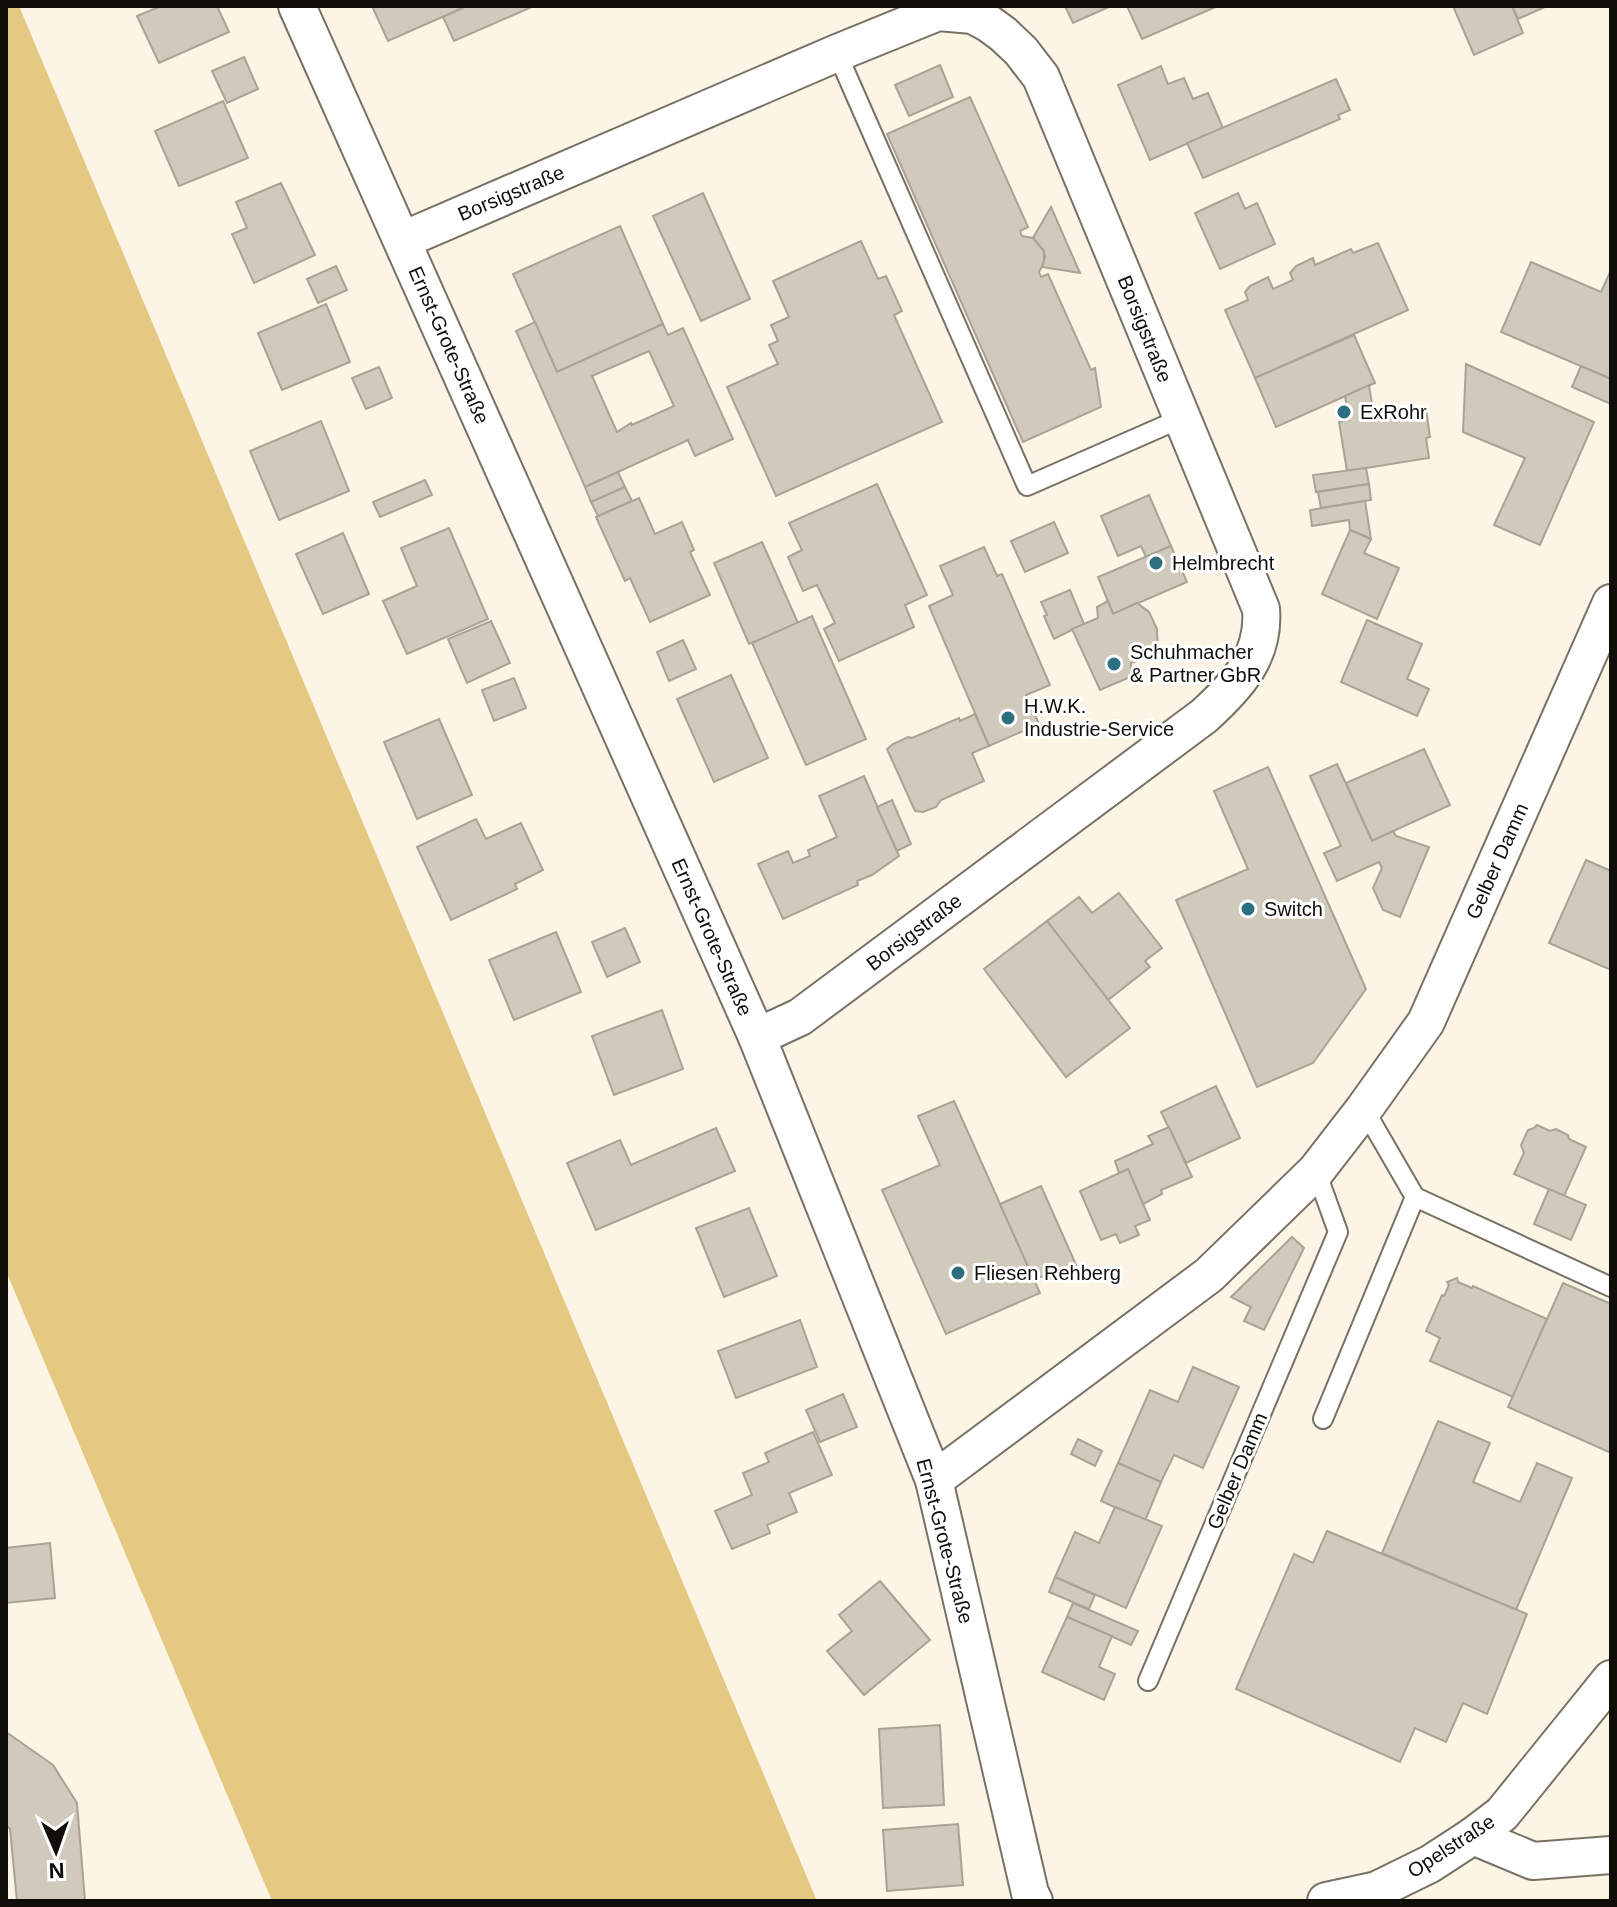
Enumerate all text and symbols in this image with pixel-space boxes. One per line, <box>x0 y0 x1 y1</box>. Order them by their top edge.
street label: Borsigstraße <box>455 161 567 225</box>
street label: Ernst-Grote-Straße <box>404 263 494 427</box>
street label: Borsigstraße <box>1114 272 1176 386</box>
place label: ExRohr <box>1360 401 1427 423</box>
marker: ExRohr <box>1335 403 1353 421</box>
place label: Helmbrecht <box>1172 552 1275 574</box>
marker: Helmbrecht <box>1147 554 1165 572</box>
place label: Schuhmacher & Partner GbR <box>1130 641 1261 686</box>
marker: Schuhmacher & Partner GbR <box>1105 655 1123 673</box>
place label: H.W.K. Industrie-Service <box>1024 695 1174 740</box>
marker: H.W.K. Industrie-Service <box>999 709 1017 727</box>
street label: Gelber Damm <box>1462 800 1532 922</box>
street label: Ernst-Grote-Straße <box>667 855 757 1019</box>
street label: Borsigstraße <box>862 889 966 975</box>
place label: Switch <box>1264 898 1323 920</box>
marker: Switch <box>1239 900 1257 918</box>
place label: Fliesen Rehberg <box>974 1262 1121 1284</box>
marker: Fliesen Rehberg <box>949 1264 967 1282</box>
street label: Gelber Damm <box>1203 1409 1271 1533</box>
street label: Ernst-Grote-Straße <box>912 1456 978 1626</box>
street label: Opelstraße <box>1404 1810 1498 1882</box>
north arrow <box>16 1811 96 1891</box>
text: N <box>48 1858 65 1883</box>

